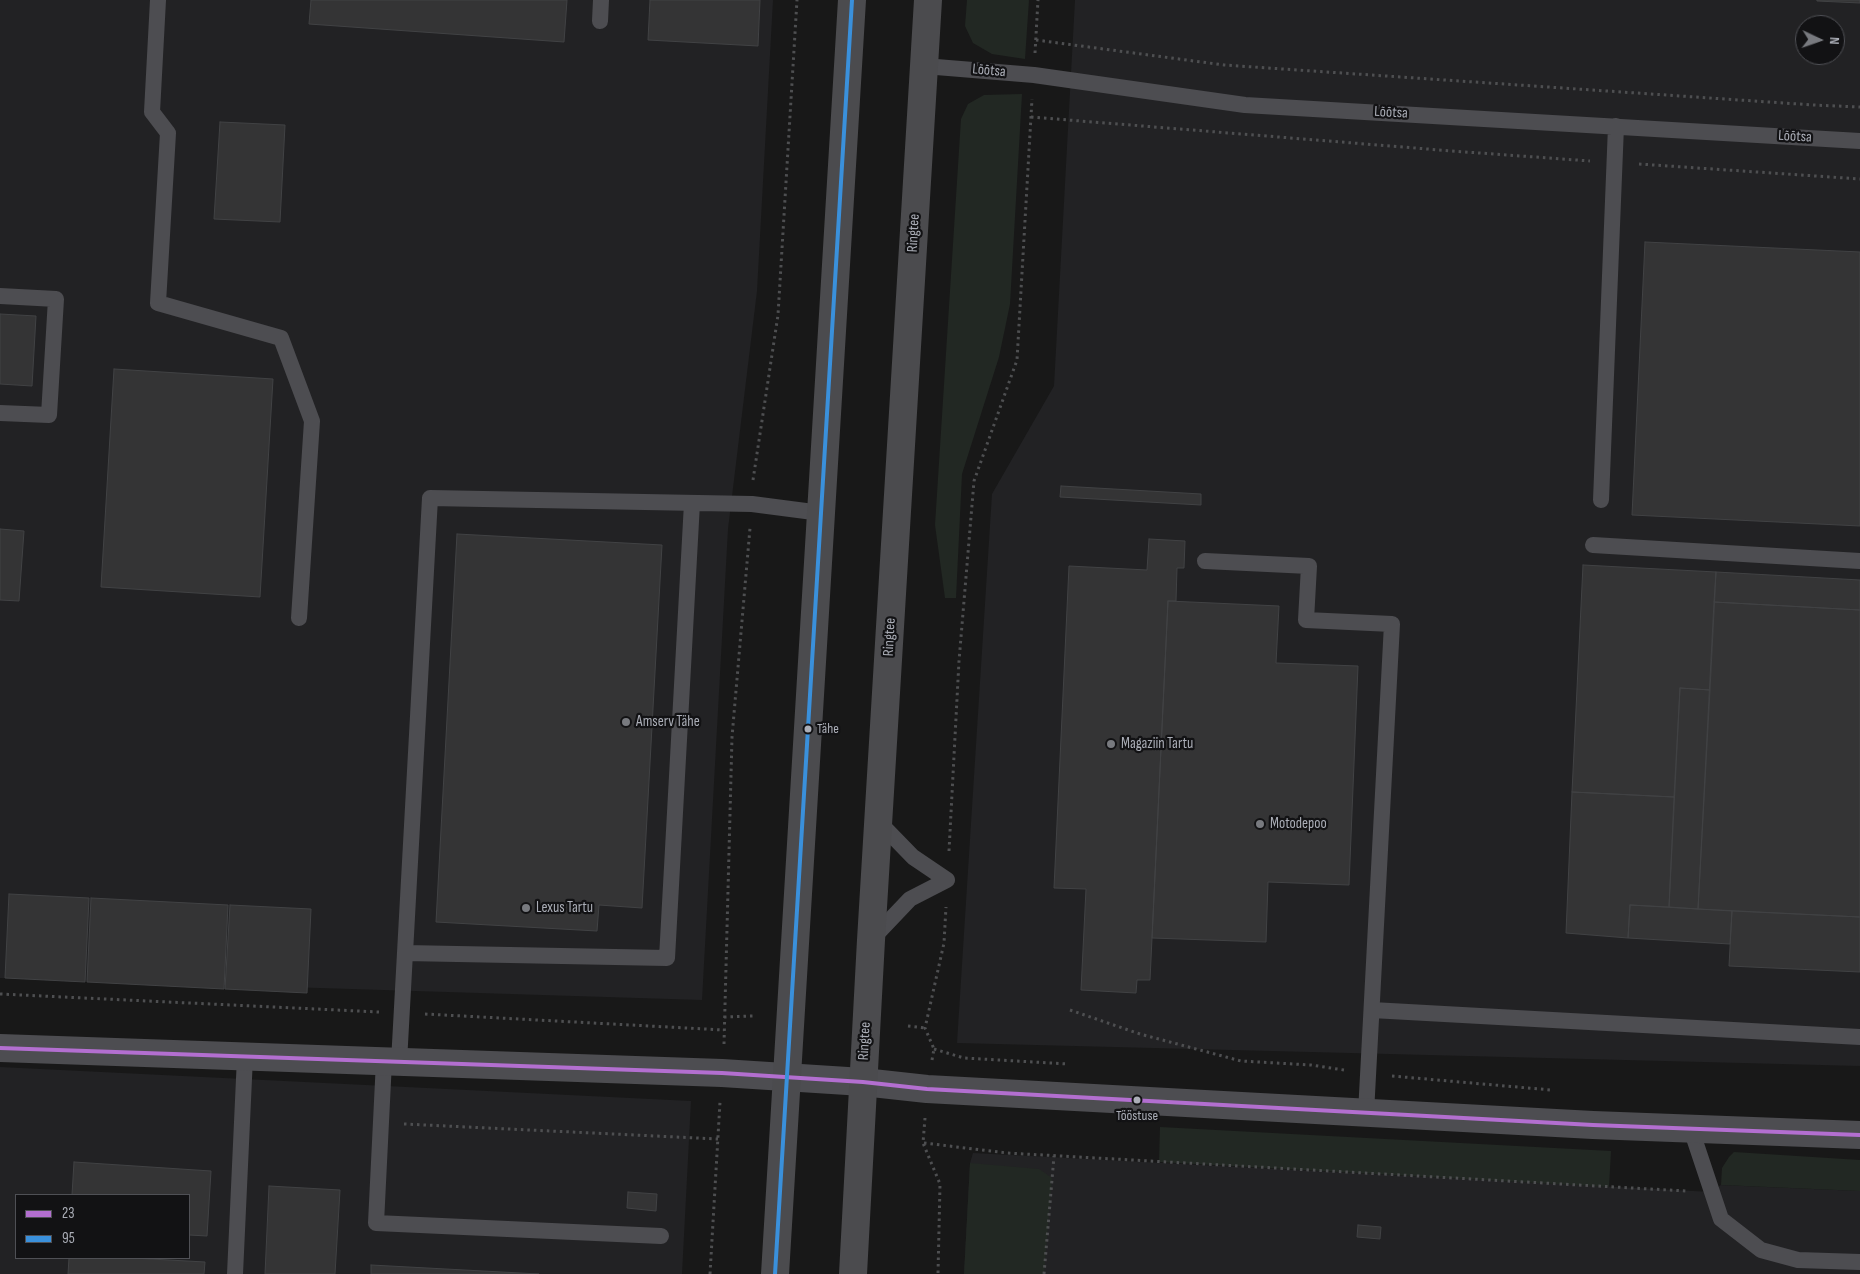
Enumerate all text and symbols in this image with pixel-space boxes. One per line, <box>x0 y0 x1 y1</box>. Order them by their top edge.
north arrow <box>1795 15 1845 65</box>
text: N <box>1826 37 1843 45</box>
street label: Lõõtsa <box>972 61 1006 81</box>
street label: Lõõtsa <box>1374 103 1408 123</box>
street label: Lõõtsa <box>1778 127 1812 147</box>
street label: Ringtee <box>904 213 924 253</box>
street label: Ringtee <box>880 617 900 657</box>
place label: Amserv Tähe <box>636 713 700 731</box>
marker: Amserv Tähe <box>620 716 632 728</box>
place label: Tähe <box>817 721 839 737</box>
marker: Tähe <box>803 724 813 734</box>
place label: Magaziin Tartu <box>1121 735 1193 753</box>
marker: Magaziin Tartu <box>1105 738 1117 750</box>
place label: Motodepoo <box>1270 815 1327 833</box>
marker: Motodepoo <box>1254 818 1266 830</box>
place label: Lexus Tartu <box>536 899 593 917</box>
marker: Lexus Tartu <box>520 902 532 914</box>
street label: Ringtee <box>855 1021 875 1061</box>
marker: Tööstuse <box>1132 1095 1142 1105</box>
place label: Tööstuse <box>1116 1108 1158 1124</box>
legend <box>15 1194 190 1259</box>
text: 23 <box>62 1204 75 1223</box>
text: 95 <box>62 1229 75 1248</box>

